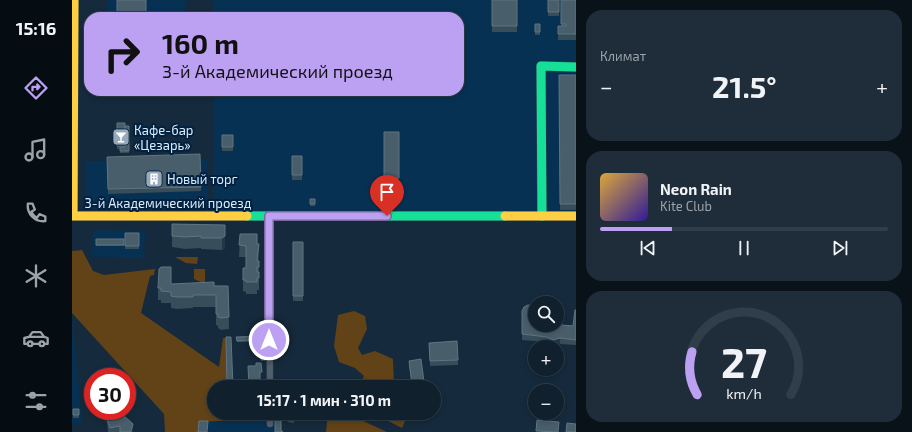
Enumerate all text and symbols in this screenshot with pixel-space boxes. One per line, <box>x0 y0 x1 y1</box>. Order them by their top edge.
text: 15:16 <box>16 17 56 39</box>
text: 160 m <box>162 26 239 60</box>
icon: right <box>96 28 148 80</box>
text: Климат <box>600 48 646 64</box>
text: 3-й Академический проезд <box>162 60 393 82</box>
text: 21.5° <box>712 68 777 104</box>
text: − <box>600 73 613 99</box>
text: + <box>876 73 888 99</box>
icon: directions <box>22 74 50 102</box>
place label: Кафе-бар «Цезарь» <box>134 122 193 153</box>
bar icon: Кафе-бар «Цезарь» <box>111 127 131 147</box>
icon: music <box>22 136 50 164</box>
building icon: Новый торг <box>144 169 164 189</box>
place label: Новый торг <box>167 171 238 187</box>
pin <box>370 175 404 216</box>
text: Neon Rain <box>660 180 732 198</box>
icon: arrive <box>376 181 398 203</box>
street label: 3-й Академический проезд <box>85 195 252 211</box>
text: Kite Club <box>660 198 712 214</box>
icon: phone <box>22 199 50 227</box>
icon: previous <box>637 237 659 259</box>
icon: pause <box>733 237 755 259</box>
icon: next <box>829 237 851 259</box>
icon: climate <box>22 262 50 290</box>
map controls <box>528 296 564 420</box>
button: search <box>528 296 564 332</box>
position arrow <box>248 319 290 361</box>
icon: car <box>22 324 50 352</box>
text: 27 <box>721 335 767 385</box>
button: + <box>528 340 564 376</box>
speed limit sign: 30 <box>84 368 136 420</box>
button: − <box>528 384 564 420</box>
text: km/h <box>726 384 762 401</box>
icon: filters <box>22 387 50 415</box>
text: 15:17 · 1 мин · 310 m <box>257 391 391 409</box>

